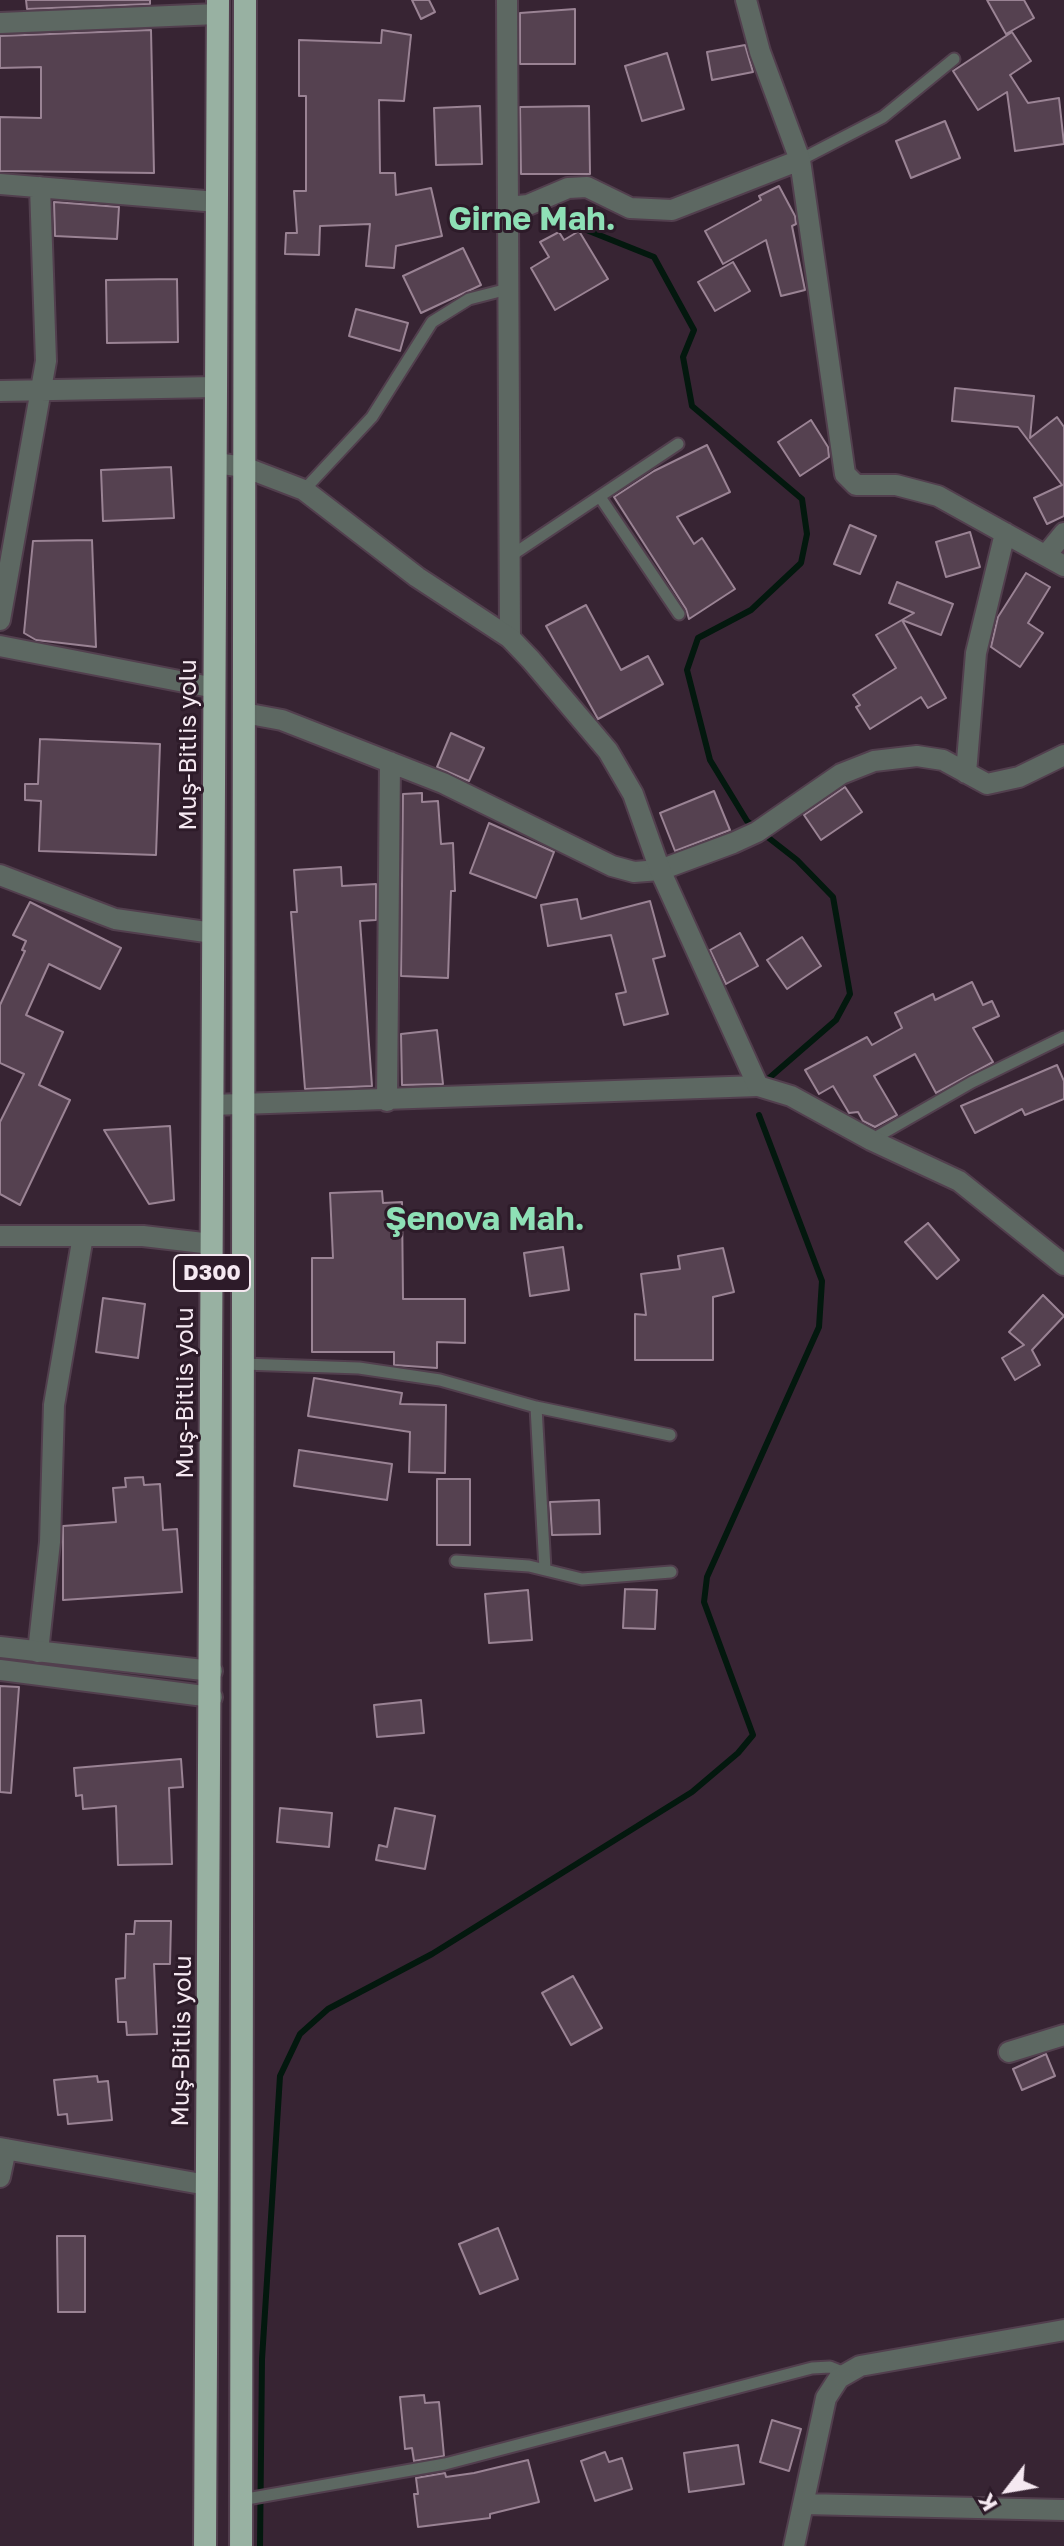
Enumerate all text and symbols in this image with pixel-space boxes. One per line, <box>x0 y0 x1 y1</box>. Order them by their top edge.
district label: Girne Mah. <box>448 201 616 239</box>
street label: Muş-Bitlis yolu <box>174 659 202 831</box>
district label: Şenova Mah. <box>385 1201 585 1239</box>
road number: D300 <box>174 1255 250 1291</box>
street label: Muş-Bitlis yolu <box>171 1307 199 1479</box>
street label: Muş-Bitlis yolu <box>166 1955 198 2127</box>
north arrow <box>968 2450 1048 2530</box>
text: K <box>971 2489 1003 2516</box>

